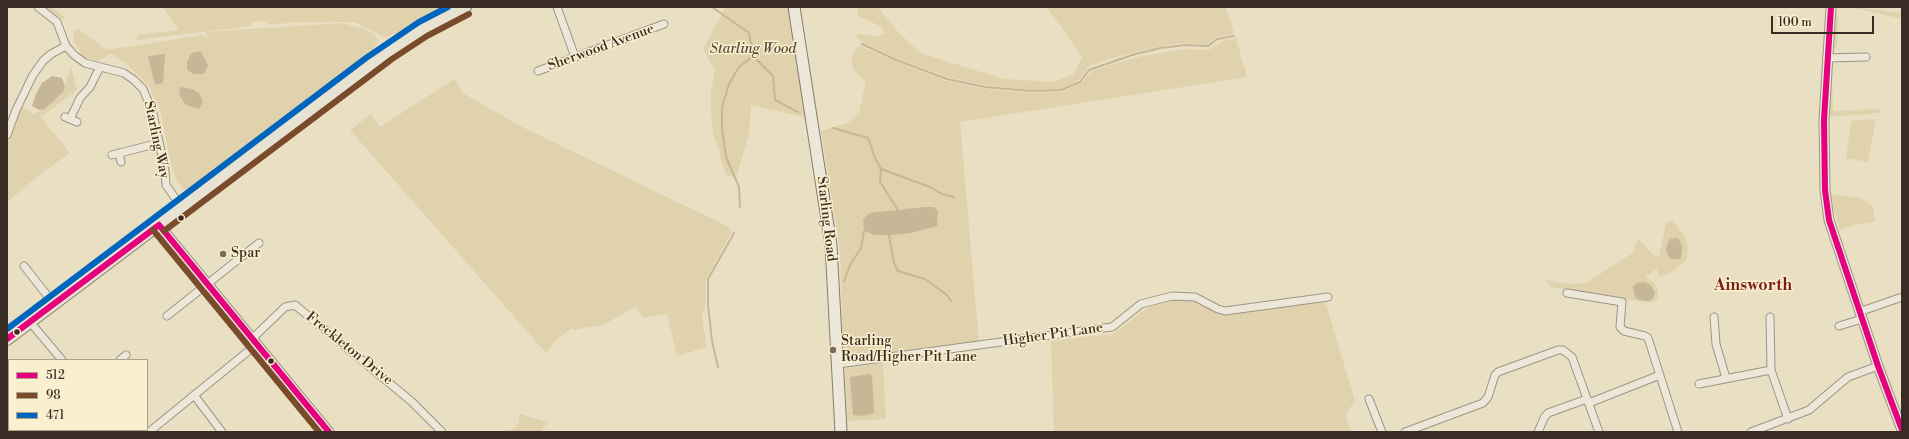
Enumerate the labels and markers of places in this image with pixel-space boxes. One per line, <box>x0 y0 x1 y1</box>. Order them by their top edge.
unlabelled marker <box>176 213 186 223</box>
place label: Spar <box>231 246 260 262</box>
marker: Spar <box>218 249 228 259</box>
unlabelled marker <box>12 327 22 337</box>
place label: Starling Road/Higher Pit Lane <box>841 334 977 366</box>
marker: Starling Road/Higher Pit Lane <box>828 345 838 355</box>
unlabelled marker <box>266 356 276 366</box>

